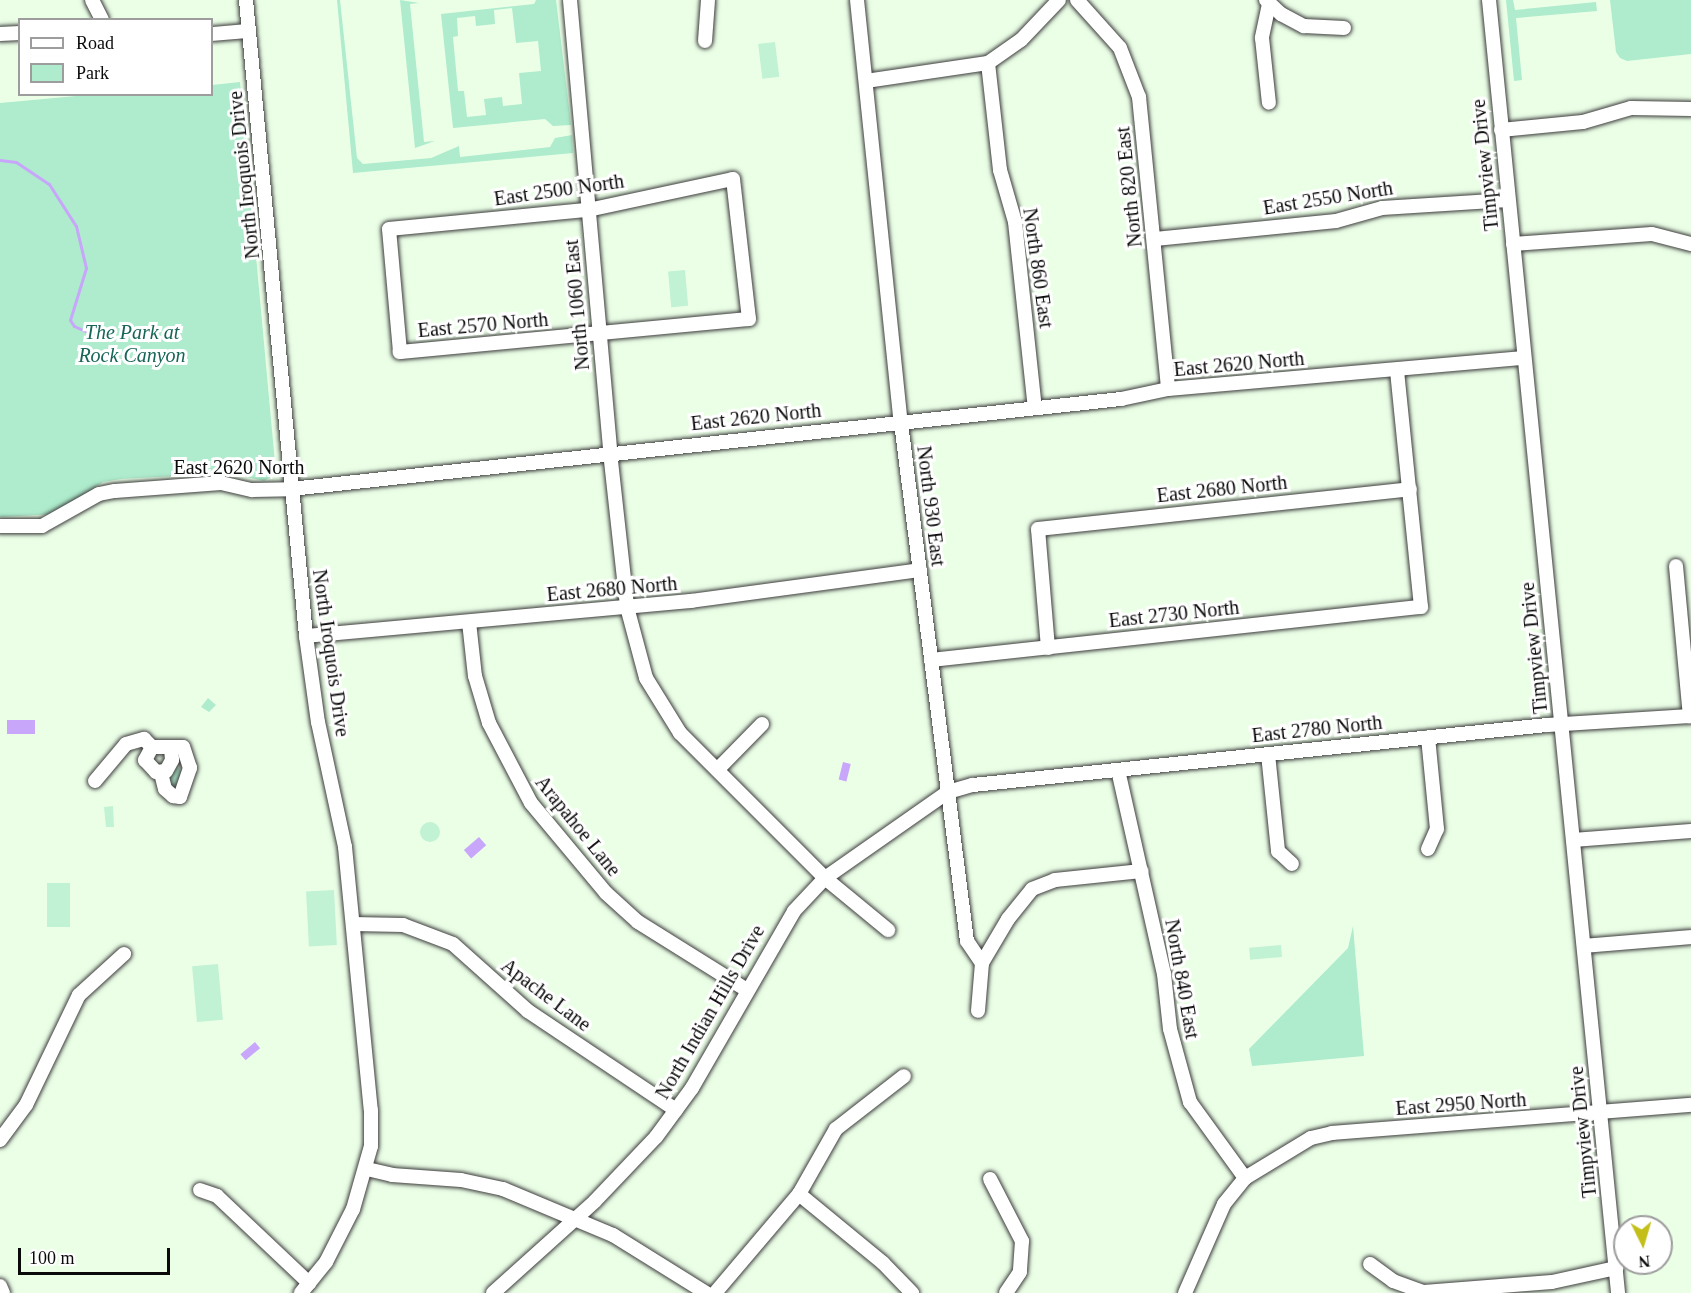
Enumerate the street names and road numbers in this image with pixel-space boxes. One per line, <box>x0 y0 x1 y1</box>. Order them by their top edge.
street label: North Iroquois Drive <box>223 90 265 260</box>
street label: Timpview Drive <box>1466 98 1504 232</box>
street label: North 820 East <box>1111 126 1147 248</box>
street label: East 2500 North <box>492 169 626 211</box>
street label: East 2550 North <box>1261 176 1395 220</box>
street label: North 860 East <box>1018 206 1058 330</box>
street label: North 1060 East <box>559 239 595 371</box>
street label: East 2570 North <box>417 307 549 343</box>
street label: East 2620 North <box>1173 346 1305 382</box>
street label: East 2620 North <box>690 398 822 436</box>
street label: North 930 East <box>912 444 950 568</box>
street label: East 2620 North <box>173 455 305 479</box>
street label: East 2680 North <box>1156 470 1288 508</box>
street label: North Iroquois Drive <box>307 568 355 738</box>
street label: East 2680 North <box>546 571 678 607</box>
street label: Timpview Drive <box>1515 581 1553 715</box>
street label: East 2730 North <box>1108 595 1240 633</box>
street label: East 2780 North <box>1251 710 1383 748</box>
street label: Arapahoe Lane <box>530 771 626 881</box>
street label: North 840 East <box>1160 917 1204 1041</box>
street label: North Indian Hills Drive <box>650 921 770 1103</box>
street label: Apache Lane <box>496 954 596 1036</box>
street label: Timpview Drive <box>1564 1065 1602 1199</box>
street label: East 2950 North <box>1395 1087 1527 1121</box>

